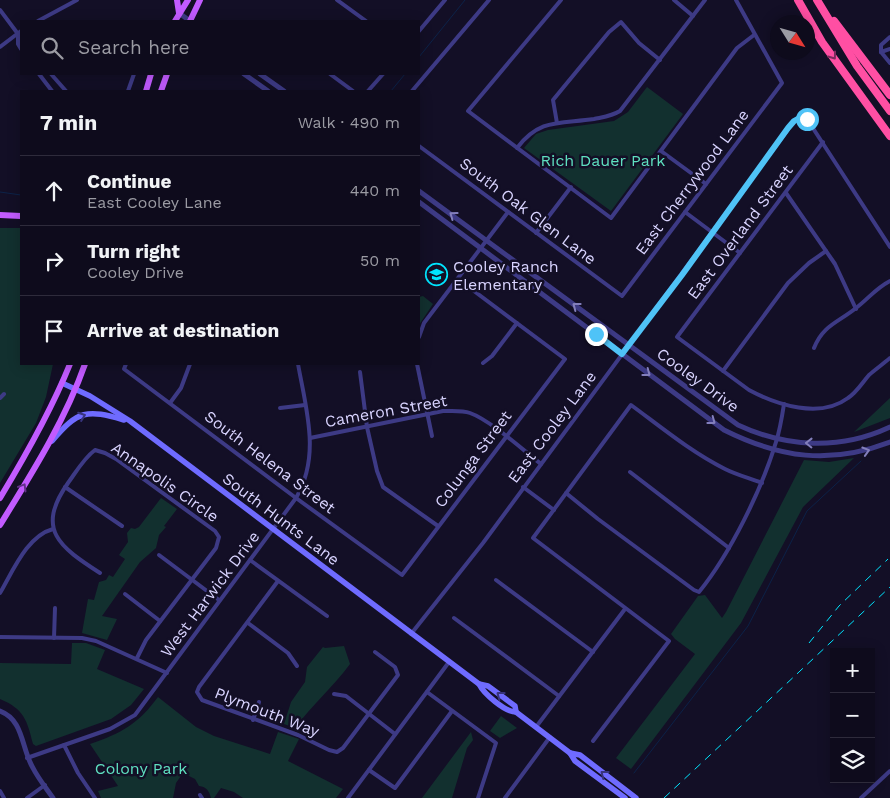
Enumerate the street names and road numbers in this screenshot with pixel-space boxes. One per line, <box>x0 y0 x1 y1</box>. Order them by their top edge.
street label: East Cherrywood Lane <box>631 106 753 258</box>
street label: South Oak Glen Lane <box>456 154 600 268</box>
street label: East Overland Street <box>683 161 797 303</box>
street label: Cooley Drive <box>653 344 743 416</box>
street label: East Cooley Lane <box>504 367 600 487</box>
street label: Cameron Street <box>323 391 449 431</box>
street label: South Helena Street <box>201 407 339 518</box>
street label: Colunga Street <box>430 407 516 511</box>
street label: Annapolis Circle <box>108 438 222 526</box>
street label: South Hunts Lane <box>219 469 343 569</box>
street label: West Harwick Drive <box>157 527 263 661</box>
street label: Plymouth Way <box>212 683 323 741</box>

